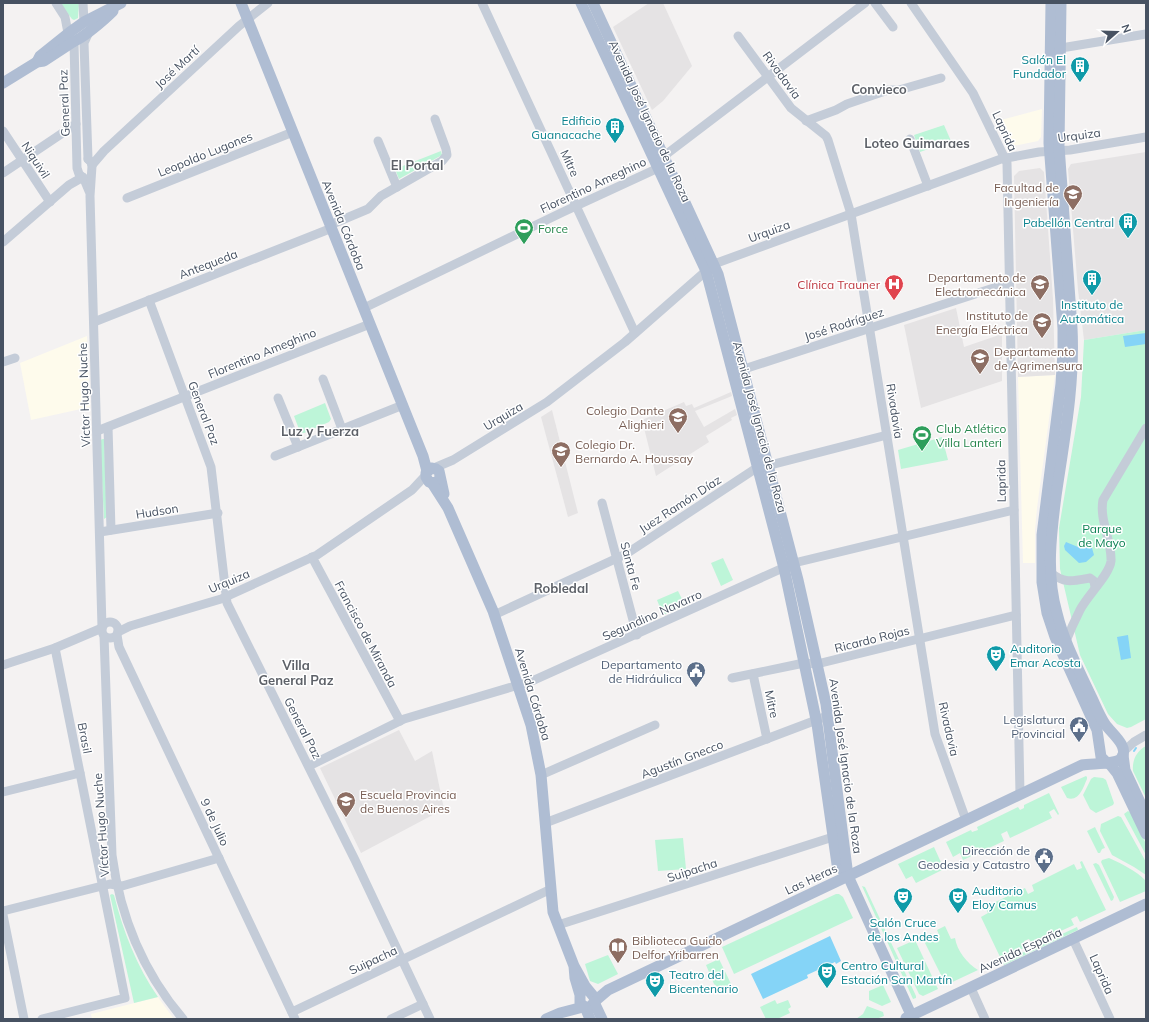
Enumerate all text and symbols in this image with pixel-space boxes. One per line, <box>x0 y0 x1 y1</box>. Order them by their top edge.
north arrow <box>1097 12 1137 52</box>
text: N <box>1118 22 1134 35</box>
street label: Avenida José Ignacio de la Roza <box>606 38 694 204</box>
street label: José Martí <box>152 42 203 91</box>
street label: Rivadavia <box>760 48 804 102</box>
place label: Salón El Fundador <box>1013 52 1067 81</box>
building icon: Salón El Fundador <box>1069 55 1091 83</box>
street label: General Paz <box>55 69 73 137</box>
district label: Convieco <box>851 81 907 97</box>
street label: Laprida <box>989 109 1021 153</box>
place label: Edificio Guanacache <box>531 113 601 142</box>
building icon: Edificio Guanacache <box>604 116 626 144</box>
street label: Urquiza <box>1056 125 1102 145</box>
street label: Leopoldo Lugones <box>155 128 255 180</box>
district label: Loteo Guimaraes <box>864 135 970 151</box>
street label: Niquivil <box>19 139 53 181</box>
street label: Mitre <box>557 147 583 179</box>
street label: Florentino Ameghino <box>538 154 649 216</box>
district label: El Portal <box>391 157 443 173</box>
street label: Avenida Córdoba <box>319 178 369 272</box>
place label: Facultad de Ingeniería <box>994 180 1059 209</box>
school or university icon: Facultad de Ingeniería <box>1062 183 1084 211</box>
building icon: Pabellón Central <box>1117 211 1139 239</box>
place label: Pabellón Central <box>1023 215 1114 230</box>
sports icon: Force <box>513 217 535 245</box>
street label: Urquiza <box>746 217 792 245</box>
place label: Force <box>538 221 568 236</box>
street label: Antequeda <box>177 246 239 282</box>
building icon: Instituto de Automática <box>1081 268 1103 296</box>
place label: Departamento de Electromecánica <box>928 270 1026 299</box>
hospital icon: Clínica Trauner <box>883 273 905 301</box>
school or university icon: Departamento de Electromecánica <box>1029 273 1051 301</box>
place label: Clínica Trauner <box>797 277 881 292</box>
place label: Instituto de Automática <box>1060 297 1124 326</box>
street label: José Rodríguez <box>802 304 886 344</box>
place label: Instituto de Energía Eléctrica <box>936 308 1028 337</box>
school or university icon: Instituto de Energía Eléctrica <box>1031 311 1053 339</box>
street label: Florentino Ameghino <box>206 324 318 382</box>
street label: Avenida José Ignacio de la Roza <box>730 340 790 514</box>
street label: Víctor Hugo Nuche <box>75 343 93 447</box>
place label: Departamento de Agrimensura <box>994 344 1083 373</box>
school or university icon: Departamento de Agrimensura <box>969 347 991 375</box>
street label: General Paz <box>185 379 223 447</box>
street label: Rivadavia <box>883 382 907 440</box>
street label: Urquiza <box>481 398 525 434</box>
place label: Colegio Dante Alighieri <box>586 403 664 432</box>
school or university icon: Colegio Dante Alighieri <box>667 406 689 434</box>
place label: Club Atlético Villa Lanteri <box>936 421 1006 450</box>
district label: Luz y Fuerza <box>281 423 359 440</box>
sports icon: Club Atlético Villa Lanteri <box>911 424 933 452</box>
place label: Colegio Dr. Bernardo A. Houssay <box>575 437 694 466</box>
school or university icon: Colegio Dr. Bernardo A. Houssay <box>550 440 572 468</box>
street label: Laprida <box>993 460 1009 502</box>
street label: Juez Ramón Díaz <box>636 472 724 536</box>
street label: Hudson <box>135 500 179 522</box>
park label: Parque de Mayo <box>1078 521 1126 550</box>
street label: Santa Fe <box>617 540 645 592</box>
street label: Urquiza <box>206 566 252 596</box>
street label: Francisco de Miranda <box>332 578 400 690</box>
district label: Robledal <box>534 580 588 596</box>
street label: Segundino Navarro <box>600 586 704 644</box>
street label: Ricardo Rojas <box>833 622 911 656</box>
place label: Auditorio Emar Acosta <box>1010 641 1081 670</box>
theatre icon: Auditorio Emar Acosta <box>985 644 1007 672</box>
street label: Avenida Córdoba <box>512 646 554 742</box>
district label: Villa General Paz <box>258 657 334 688</box>
place label: Departamento de Hidráulica <box>601 657 682 686</box>
public building icon: Departamento de Hidráulica <box>685 660 707 688</box>
street label: Avenida José Ignacio de la Roza <box>826 677 866 855</box>
street label: Mitre <box>762 689 782 719</box>
street label: General Paz <box>281 695 325 761</box>
street label: Rivadavia <box>935 700 963 758</box>
place label: Legislatura Provincial <box>1003 712 1065 741</box>
public building icon: Legislatura Provincial <box>1068 715 1090 743</box>
street label: Brasil <box>75 721 95 755</box>
street label: Agustín Gnecco <box>639 736 725 782</box>
street label: Víctor Hugo Nuche <box>90 772 112 878</box>
place label: Escuela Provincia de Buenos Aires <box>360 787 457 816</box>
school or university icon: Escuela Provincia de Buenos Aires <box>335 790 357 818</box>
street label: 9 de Julio <box>198 796 233 848</box>
place label: Dirección de Geodesia y Catastro <box>918 843 1030 872</box>
public building icon: Dirección de Geodesia y Catastro <box>1033 846 1055 874</box>
street label: Suipacha <box>665 855 719 885</box>
street label: Las Heras <box>782 860 840 898</box>
place label: Auditorio Eloy Camus <box>972 883 1037 912</box>
theatre icon: Salón Cruce de los Andes <box>892 886 914 914</box>
theatre icon: Auditorio Eloy Camus <box>947 886 969 914</box>
place label: Salón Cruce de los Andes <box>867 915 939 944</box>
street label: Avenida España <box>976 924 1064 976</box>
place label: Biblioteca Guido Delfor Yribarren <box>632 933 722 962</box>
library icon: Biblioteca Guido Delfor Yribarren <box>607 936 629 964</box>
street label: Suipacha <box>346 942 400 978</box>
street label: Laprida <box>1086 952 1118 996</box>
place label: Centro Cultural Estación San Martín <box>841 958 952 987</box>
theatre icon: Centro Cultural Estación San Martín <box>816 961 838 989</box>
place label: Teatro del Bicentenario <box>669 967 739 996</box>
theatre icon: Teatro del Bicentenario <box>644 970 666 998</box>

